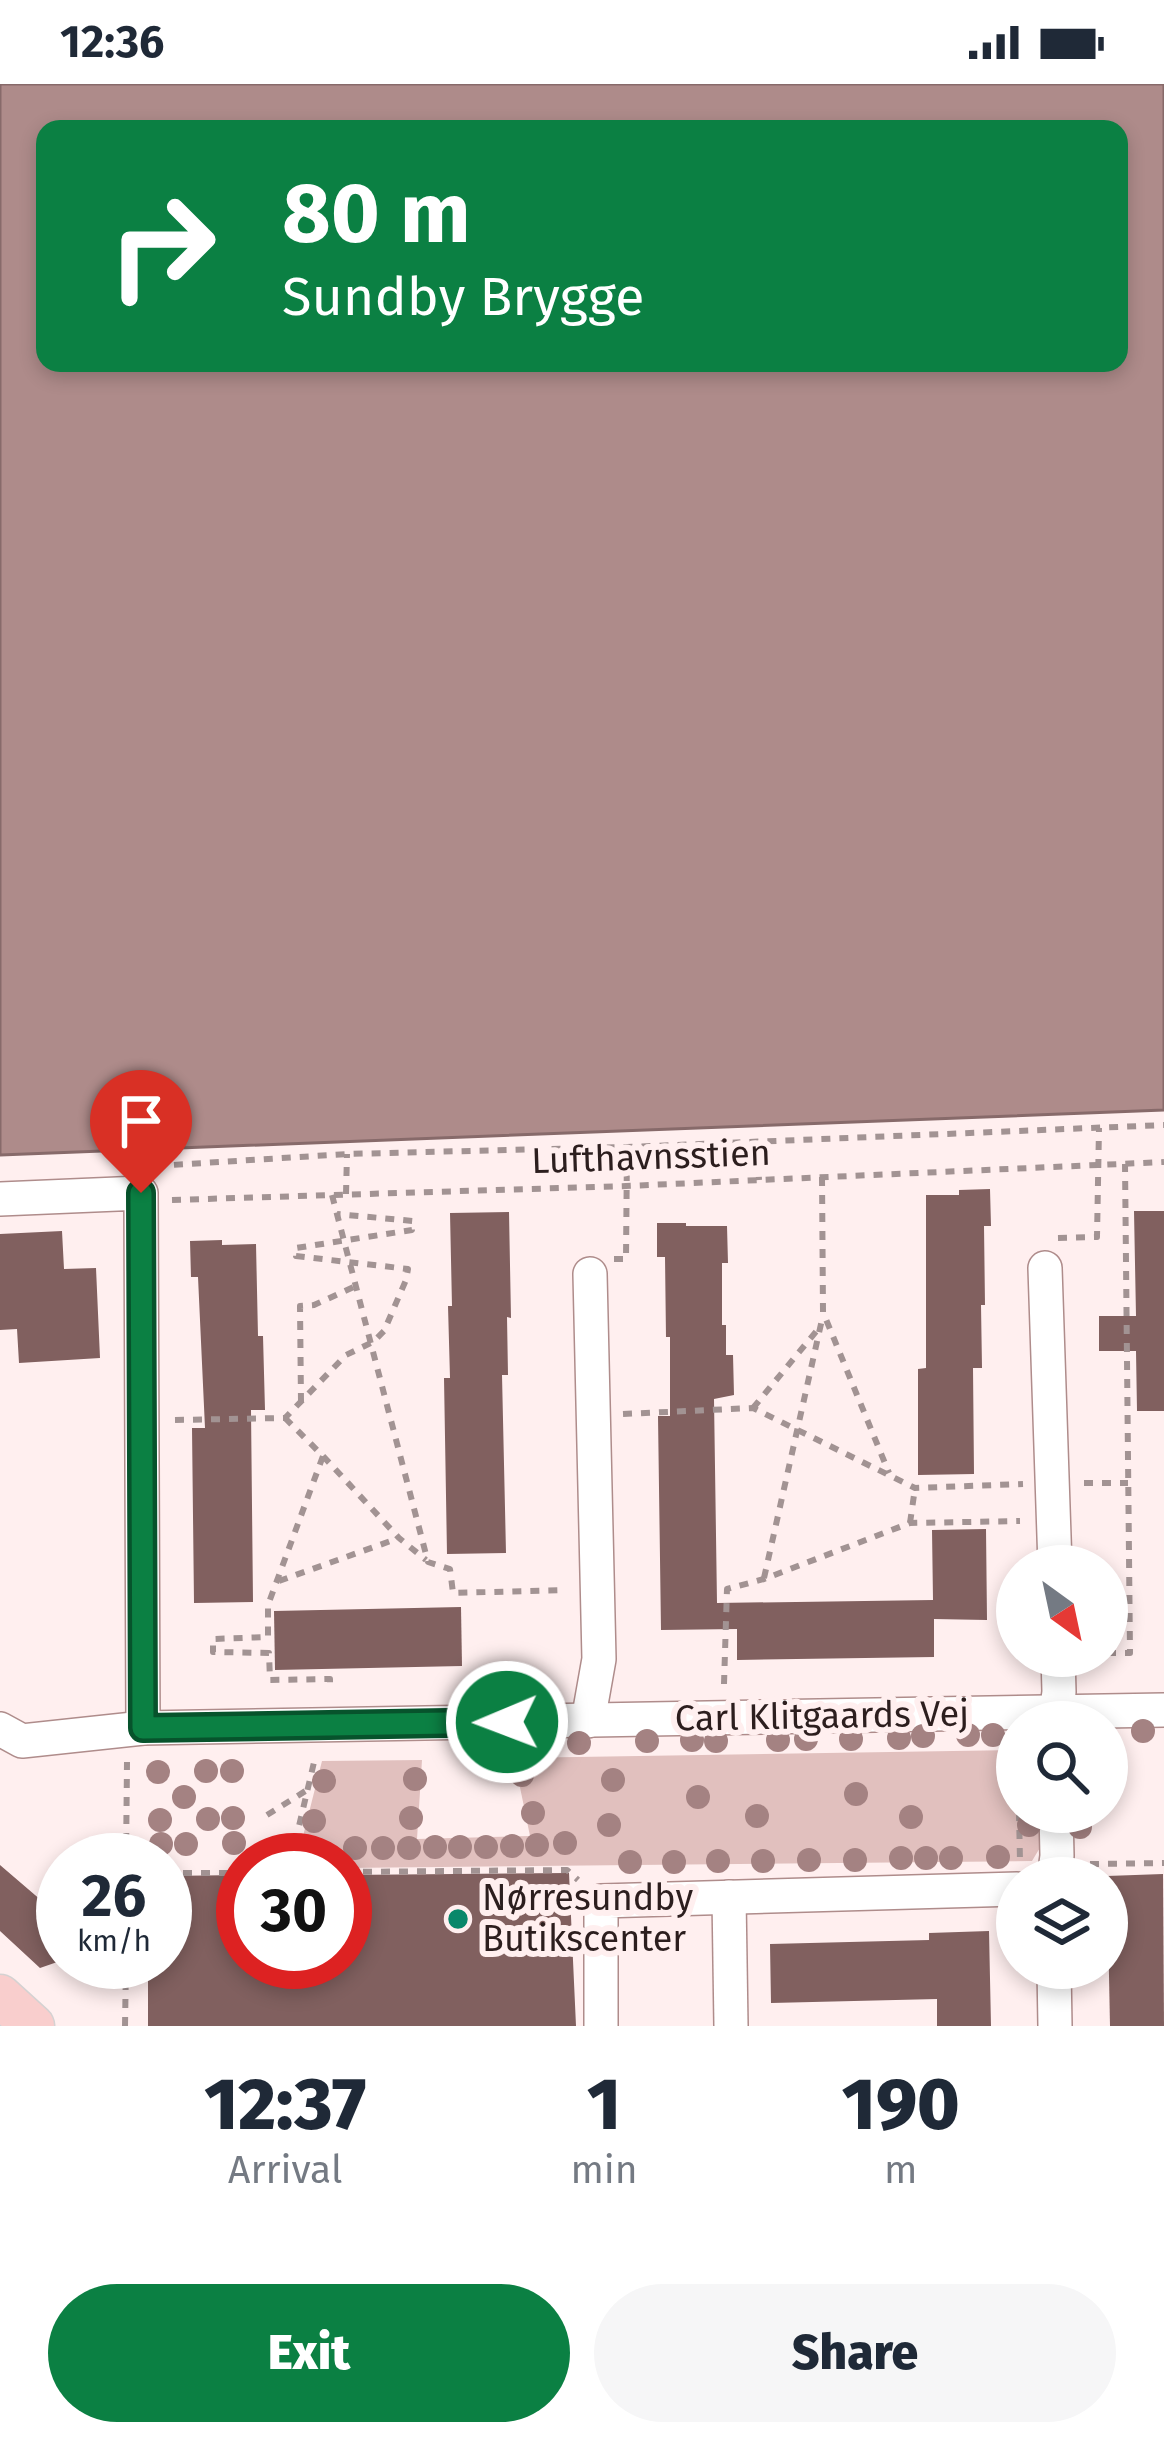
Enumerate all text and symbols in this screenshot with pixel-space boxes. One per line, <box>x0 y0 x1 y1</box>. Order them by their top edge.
text: 12:36 <box>60 15 164 69</box>
text: 80 m <box>282 163 471 264</box>
icon: right <box>84 168 240 324</box>
text: Sundby Brygge <box>282 265 644 329</box>
pin <box>90 1070 192 1193</box>
icon: arrive <box>108 1088 174 1154</box>
street label: Lufthavnsstien <box>531 1131 771 1183</box>
north arrow <box>996 1545 1128 1677</box>
map controls <box>996 1545 1128 1989</box>
position arrow <box>444 1659 570 1785</box>
street label: Carl Klitgaards Vej <box>675 1691 969 1741</box>
button: search <box>996 1701 1128 1833</box>
speed limit sign: 30 <box>216 1833 372 1989</box>
button: layers <box>996 1857 1128 1989</box>
text: 26 <box>82 1860 146 1932</box>
place label: Nørresundby Butikscenter <box>482 1876 694 1961</box>
marker: Nørresundby Butikscenter <box>445 1906 471 1932</box>
text: km/h <box>77 1923 151 1959</box>
text: 12:37 <box>204 2062 366 2148</box>
text: 1 <box>587 2062 621 2148</box>
text: 190 <box>842 2062 960 2148</box>
text: Arrival <box>228 2147 342 2193</box>
text: min <box>570 2147 638 2193</box>
text: m <box>884 2147 918 2193</box>
button: Exit <box>48 2284 570 2422</box>
button: Share <box>594 2284 1116 2422</box>

